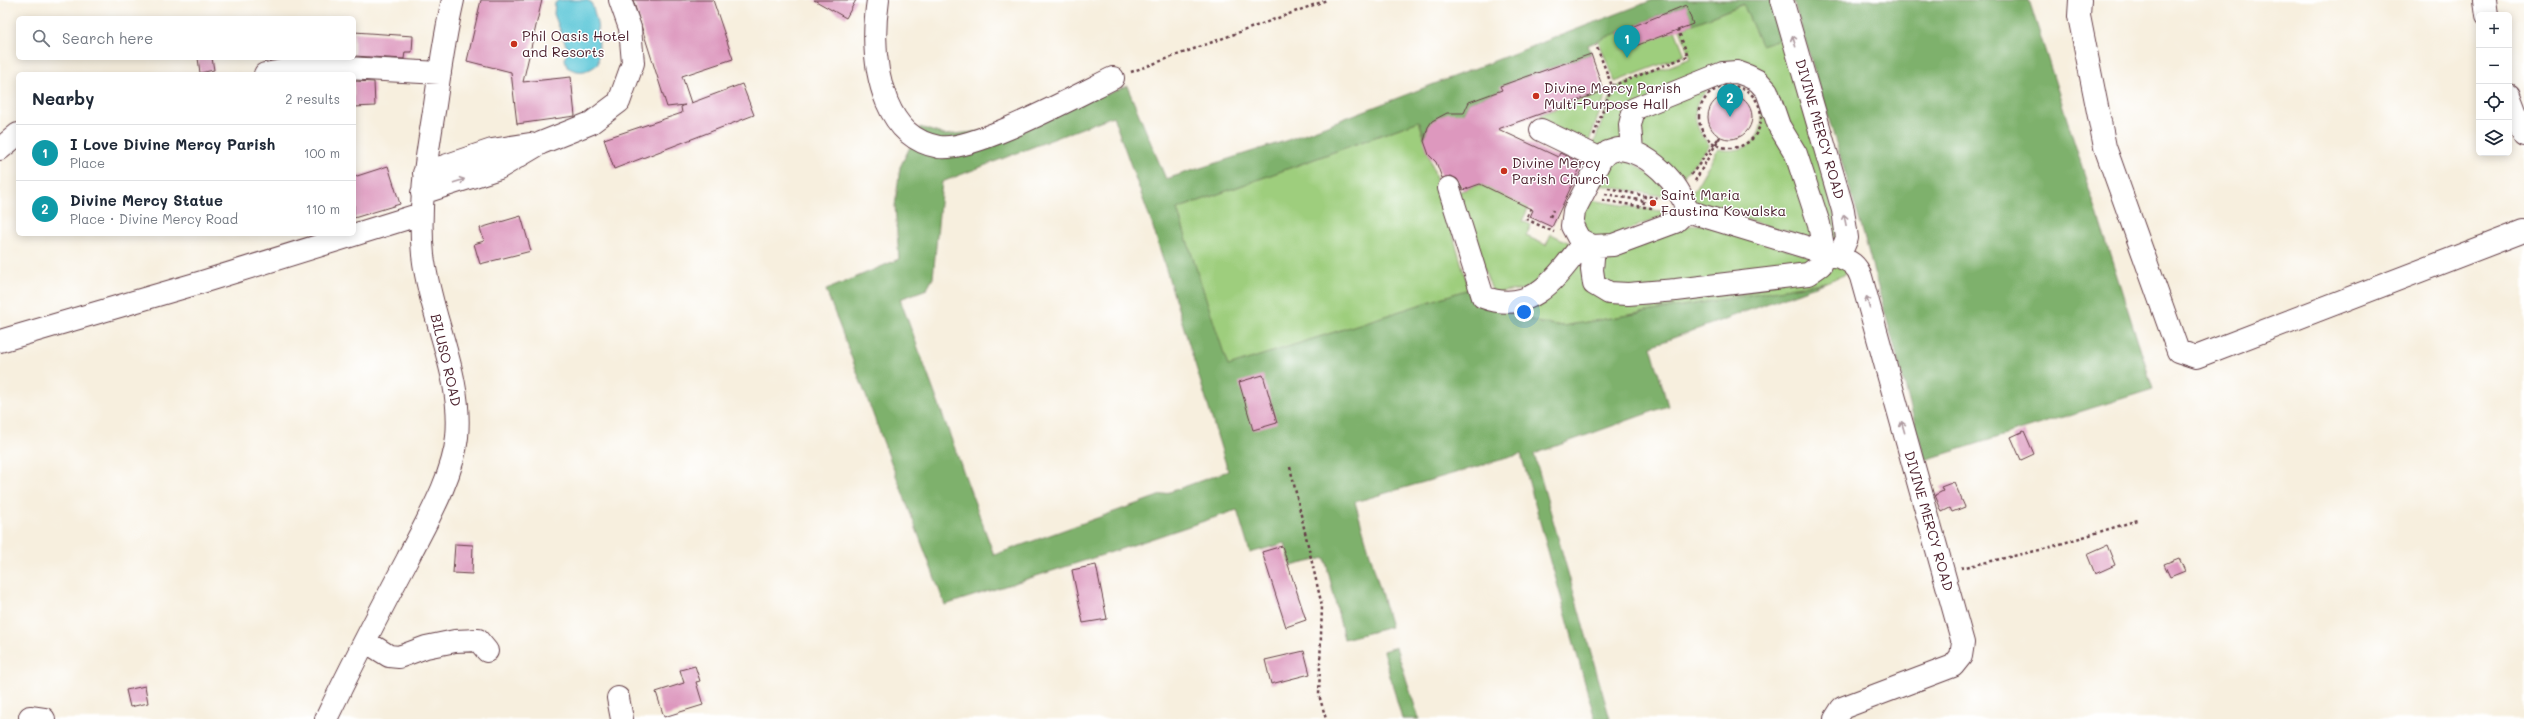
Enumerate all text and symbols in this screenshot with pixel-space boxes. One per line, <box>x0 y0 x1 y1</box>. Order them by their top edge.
map controls <box>2476 12 2512 156</box>
button: + <box>2476 12 2512 48</box>
search box <box>16 16 356 60</box>
pin: 1 <box>1614 25 1640 58</box>
place label: Phil Oasis Hotel and Resorts <box>522 26 630 61</box>
icon: search <box>30 27 52 49</box>
text: Search here <box>62 28 153 48</box>
one-way arrow <box>1790 35 1797 48</box>
marker: Phil Oasis Hotel and Resorts <box>509 39 519 49</box>
button: − <box>2476 48 2512 84</box>
street label: DIVINE MERCY ROAD <box>1791 57 1850 201</box>
place label: Divine Mercy Parish Multi-Purpose Hall <box>1544 78 1681 113</box>
pin: 2 <box>1717 84 1743 117</box>
button: locate <box>2476 84 2512 120</box>
text: Nearby <box>32 87 94 109</box>
text: 2 results <box>285 90 340 107</box>
marker: Divine Mercy Parish Multi-Purpose Hall <box>1531 91 1541 101</box>
button: layers <box>2476 120 2512 156</box>
text: I Love Divine Mercy Parish <box>70 134 275 154</box>
text: 1 <box>42 144 48 161</box>
text: 100 m <box>304 144 340 161</box>
place label: Divine Mercy Parish Church <box>1512 153 1609 188</box>
text: Place <box>70 154 105 171</box>
marker: Divine Mercy Parish Church <box>1499 166 1509 176</box>
one-way arrow <box>453 176 465 184</box>
place label: Saint Maria Faustina Kowalska <box>1661 185 1786 220</box>
text: Divine Mercy Statue <box>70 190 223 210</box>
marker: Saint Maria Faustina Kowalska <box>1648 198 1658 208</box>
text: 2 <box>41 200 49 217</box>
text: 110 m <box>306 200 340 217</box>
text: Place · Divine Mercy Road <box>70 210 238 227</box>
one-way arrow <box>1841 214 1849 227</box>
one-way arrow <box>1864 296 1871 309</box>
your location <box>1514 302 1534 322</box>
street label: BILUSO ROAD <box>427 312 466 408</box>
one-way arrow <box>1899 421 1906 434</box>
street label: DIVINE MERCY ROAD <box>1900 449 1959 593</box>

